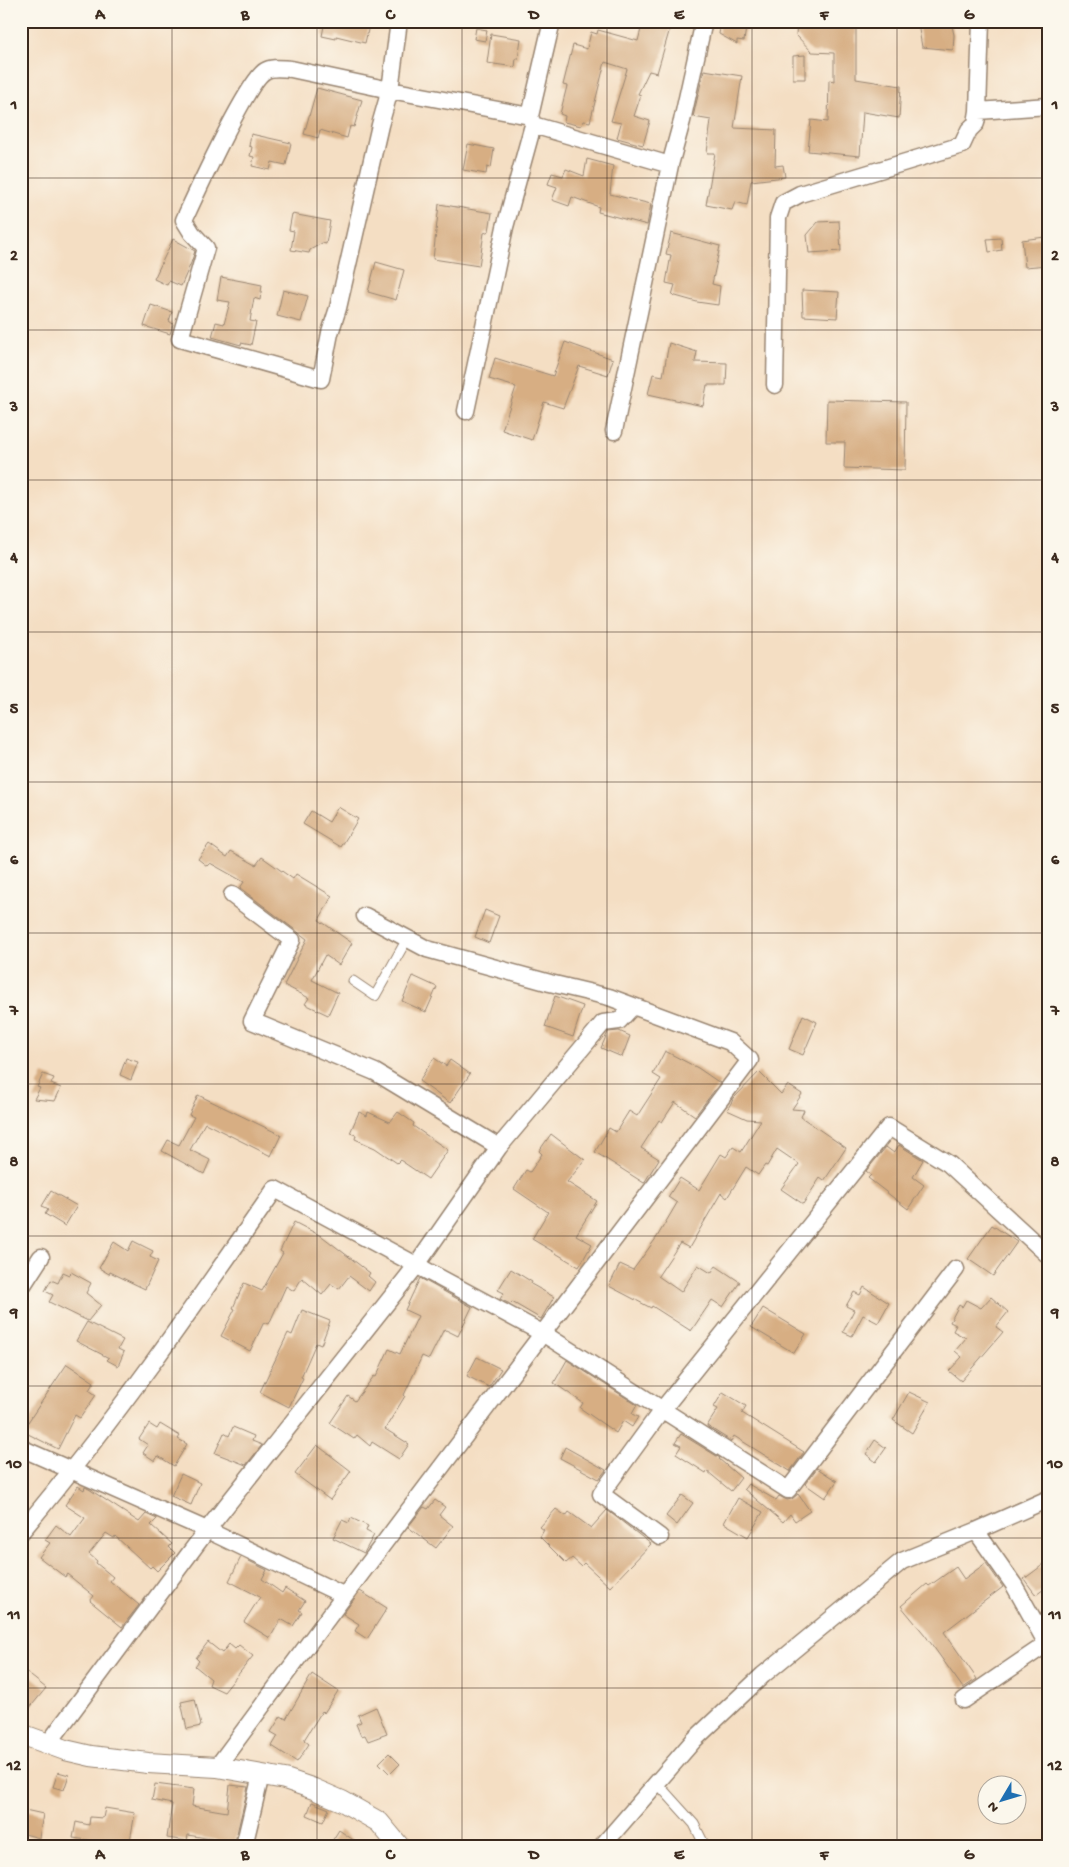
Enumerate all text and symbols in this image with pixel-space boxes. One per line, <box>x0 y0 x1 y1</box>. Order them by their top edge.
text: A <box>94 7 106 26</box>
text: B <box>240 7 250 26</box>
text: C <box>385 7 396 26</box>
text: D <box>527 7 540 26</box>
text: E <box>674 7 685 26</box>
text: F <box>819 7 830 26</box>
text: G <box>964 7 975 26</box>
text: 1 <box>10 97 17 116</box>
text: 1 <box>1051 97 1058 116</box>
text: 2 <box>10 248 18 267</box>
text: 2 <box>1051 248 1059 267</box>
text: 3 <box>9 399 18 418</box>
text: 3 <box>1050 399 1059 418</box>
text: 4 <box>9 550 18 569</box>
text: 4 <box>1050 550 1059 569</box>
text: 5 <box>10 701 19 720</box>
text: 5 <box>1051 701 1060 720</box>
text: 6 <box>10 852 19 871</box>
text: 6 <box>1051 852 1060 871</box>
text: 7 <box>9 1003 19 1022</box>
text: 7 <box>1050 1003 1060 1022</box>
text: 8 <box>10 1154 19 1173</box>
text: 8 <box>1051 1154 1060 1173</box>
text: 9 <box>9 1305 18 1324</box>
text: 9 <box>1050 1305 1059 1324</box>
text: 10 <box>5 1456 22 1475</box>
text: 10 <box>1046 1456 1063 1475</box>
text: 11 <box>7 1607 20 1626</box>
text: 11 <box>1048 1607 1061 1626</box>
text: 12 <box>6 1758 21 1777</box>
text: 12 <box>1047 1758 1062 1777</box>
north arrow <box>976 1774 1026 1824</box>
text: N <box>984 1798 1003 1815</box>
text: A <box>94 1847 106 1866</box>
text: B <box>240 1847 250 1866</box>
text: C <box>385 1847 396 1866</box>
text: D <box>527 1847 540 1866</box>
text: E <box>674 1847 685 1866</box>
text: F <box>819 1847 830 1866</box>
text: G <box>964 1847 975 1866</box>

